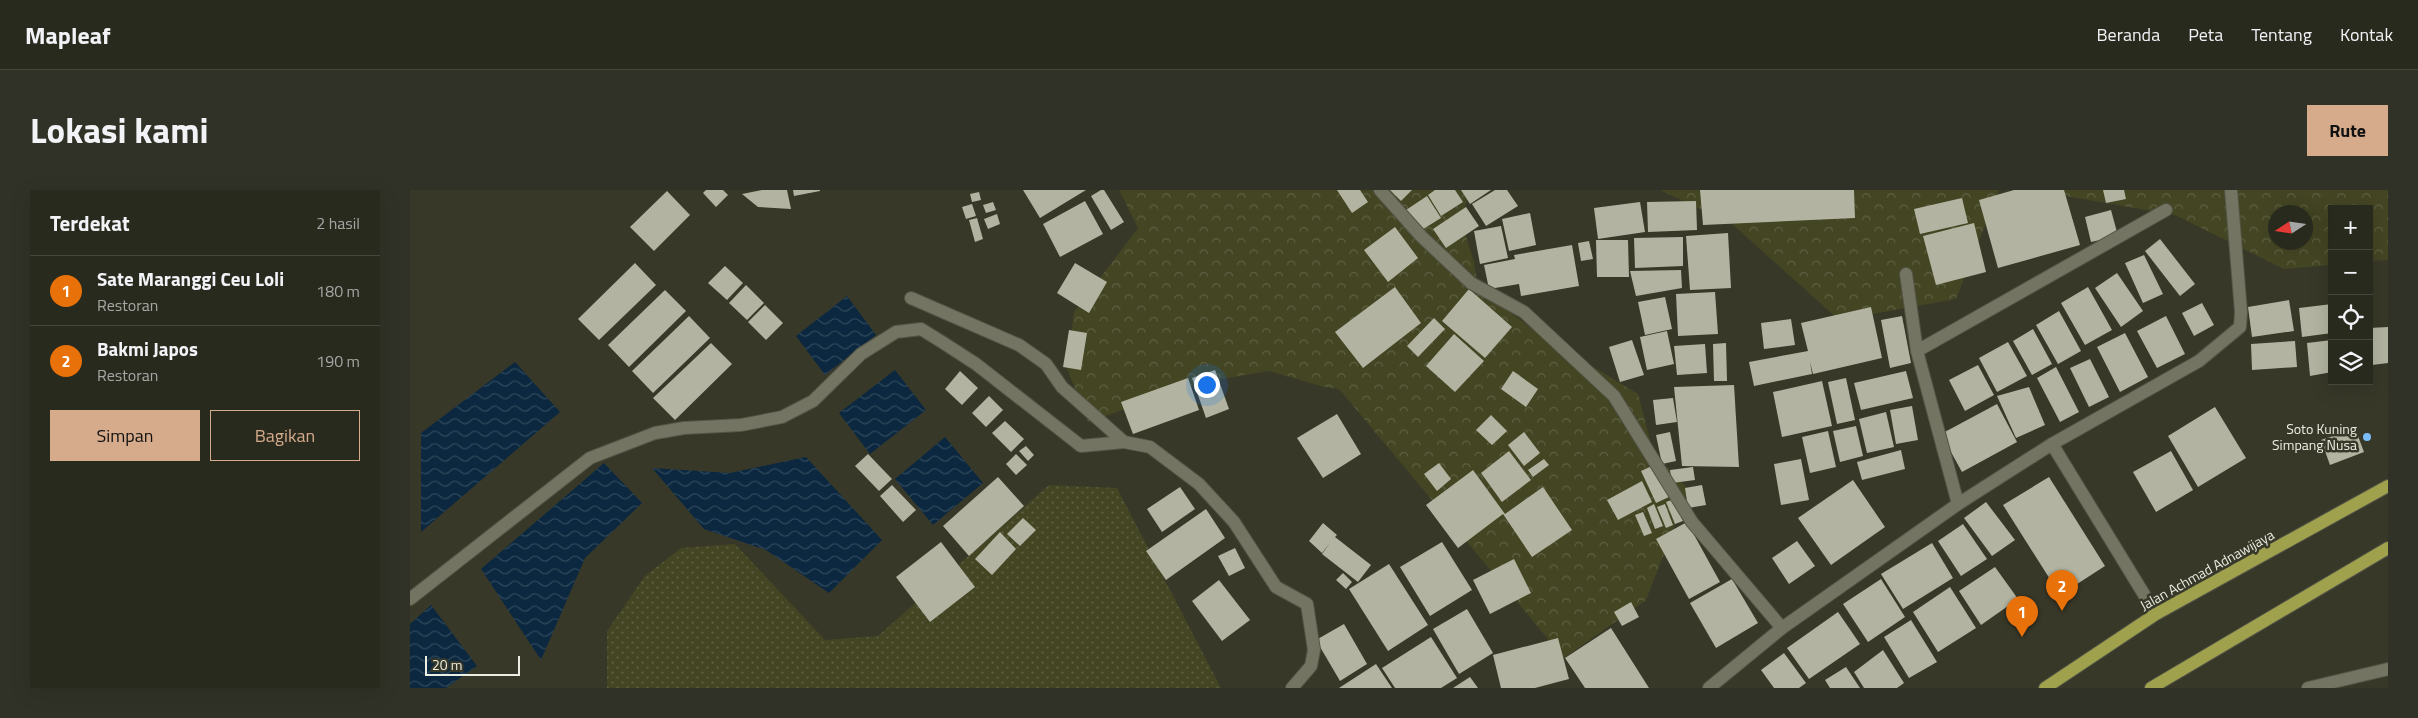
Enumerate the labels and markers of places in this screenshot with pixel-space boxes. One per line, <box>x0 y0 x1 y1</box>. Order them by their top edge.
place label: Soto Kuning Simpang Nusa <box>2272 418 2357 455</box>
marker: Soto Kuning Simpang Nusa <box>2361 431 2373 443</box>
pin: 2 <box>2046 570 2078 611</box>
pin: 1 <box>2006 596 2038 637</box>

